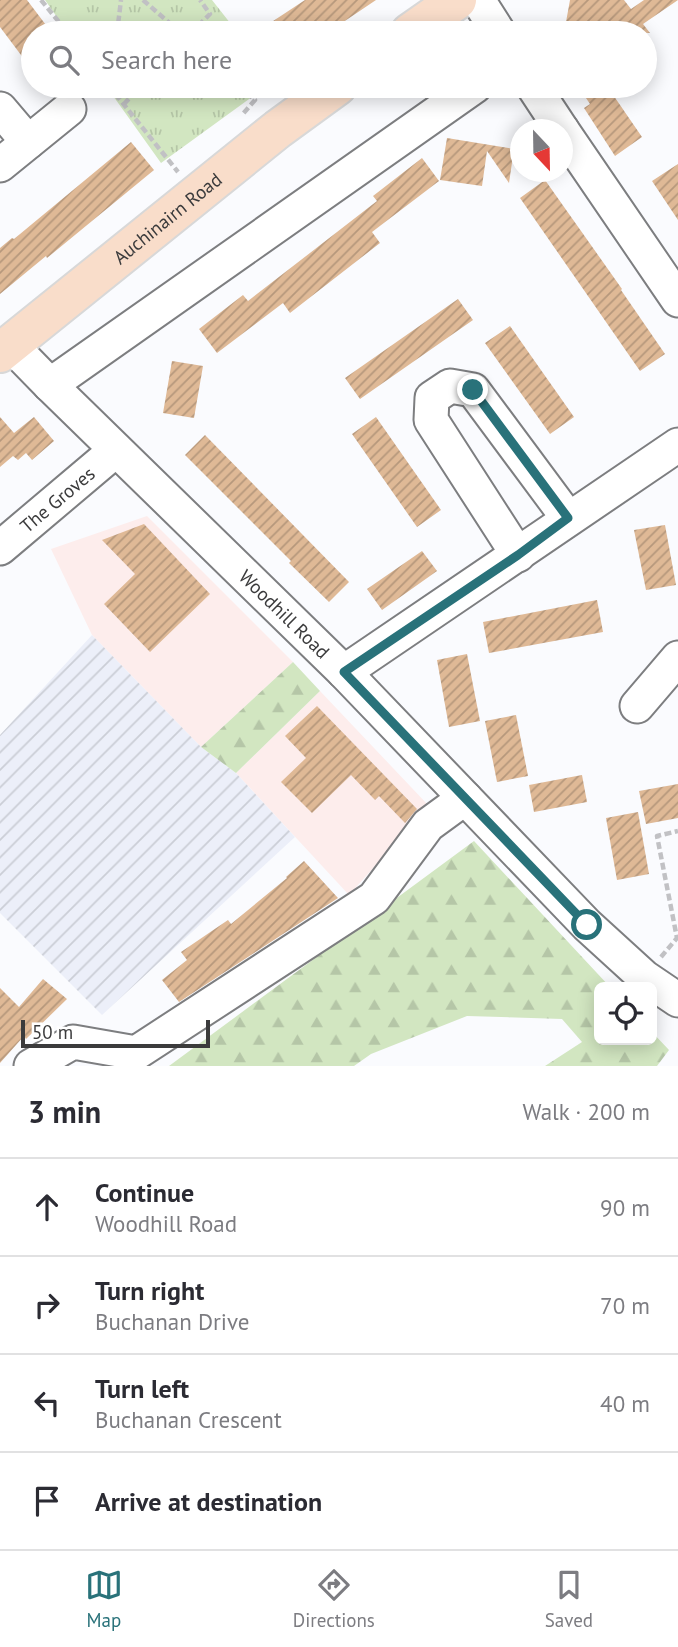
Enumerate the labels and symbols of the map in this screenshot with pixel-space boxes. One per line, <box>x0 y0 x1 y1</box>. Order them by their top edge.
north arrow <box>510 119 573 182</box>
street label: Auchinairn Road <box>108 167 227 269</box>
route end <box>457 374 488 405</box>
street label: The Groves <box>15 461 100 538</box>
street label: Woodhill Road <box>234 564 335 664</box>
route start <box>571 909 602 940</box>
scale bar <box>21 1017 210 1049</box>

